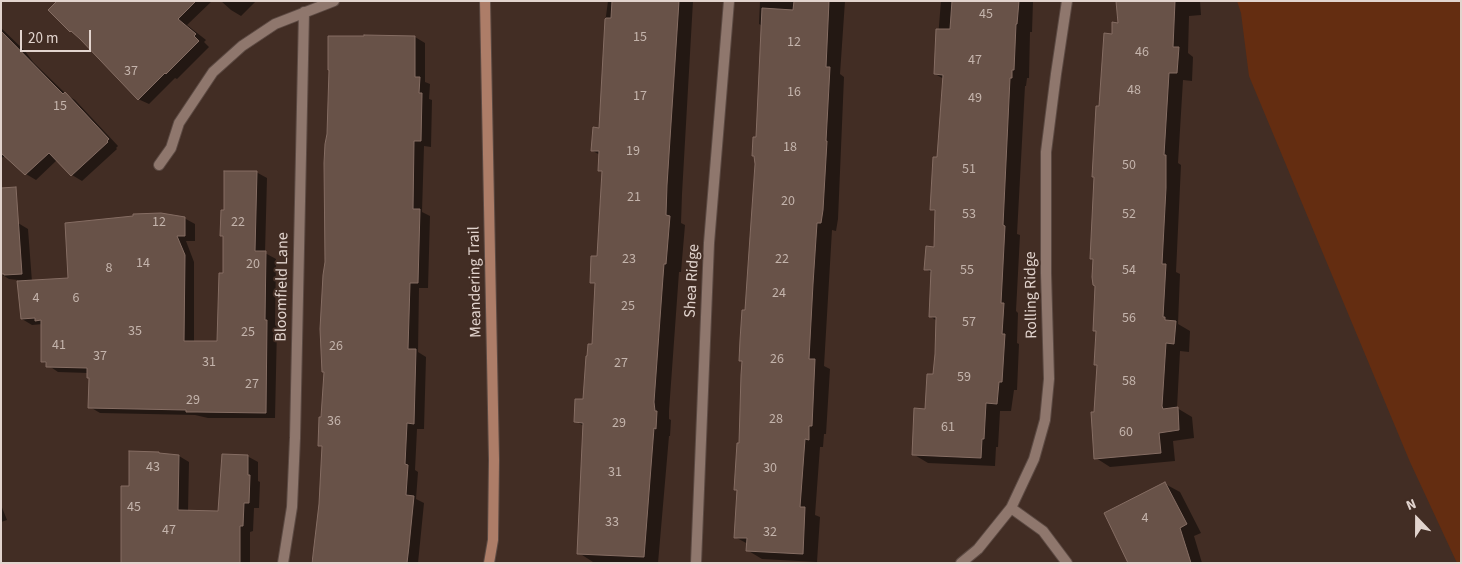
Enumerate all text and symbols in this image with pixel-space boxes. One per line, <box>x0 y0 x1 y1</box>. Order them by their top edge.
house number: 45 <box>979 7 993 23</box>
scale bar <box>22 20 94 52</box>
text: 20 m <box>28 28 58 49</box>
house number: 15 <box>633 30 647 46</box>
house number: 12 <box>787 35 801 51</box>
house number: 46 <box>1135 45 1149 61</box>
house number: 47 <box>968 53 982 69</box>
house number: 37 <box>124 64 138 80</box>
house number: 48 <box>1127 83 1141 99</box>
house number: 16 <box>787 85 801 101</box>
house number: 17 <box>633 89 647 105</box>
house number: 49 <box>968 91 982 107</box>
house number: 15 <box>53 99 67 115</box>
house number: 18 <box>783 140 797 156</box>
house number: 19 <box>626 144 640 160</box>
house number: 50 <box>1122 158 1136 174</box>
house number: 51 <box>962 162 976 178</box>
house number: 21 <box>627 190 641 206</box>
house number: 20 <box>781 194 795 210</box>
house number: 53 <box>962 207 976 223</box>
house number: 52 <box>1122 207 1136 223</box>
house number: 12 <box>152 215 166 231</box>
house number: 22 <box>231 215 245 231</box>
street label: Meandering Trail <box>465 226 487 338</box>
street label: Bloomfield Lane <box>272 232 294 342</box>
street label: Shea Ridge <box>681 244 705 318</box>
street label: Rolling Ridge <box>1022 251 1042 339</box>
house number: 23 <box>622 252 636 268</box>
house number: 22 <box>775 252 789 268</box>
house number: 14 <box>136 256 150 272</box>
house number: 20 <box>246 257 260 273</box>
house number: 8 <box>106 261 112 277</box>
house number: 55 <box>960 263 974 279</box>
house number: 54 <box>1122 263 1136 279</box>
house number: 24 <box>772 286 786 302</box>
house number: 4 <box>33 291 39 307</box>
house number: 6 <box>73 291 79 307</box>
house number: 25 <box>621 299 635 315</box>
house number: 56 <box>1122 311 1136 327</box>
house number: 57 <box>962 315 976 331</box>
house number: 35 <box>128 324 142 340</box>
house number: 25 <box>241 325 255 341</box>
house number: 41 <box>52 338 66 354</box>
house number: 26 <box>329 339 343 355</box>
house number: 37 <box>93 349 107 365</box>
house number: 26 <box>770 352 784 368</box>
house number: 31 <box>202 355 216 371</box>
house number: 27 <box>614 356 628 372</box>
house number: 59 <box>957 370 971 386</box>
house number: 58 <box>1122 374 1136 390</box>
house number: 27 <box>245 377 259 393</box>
house number: 29 <box>186 393 200 409</box>
house number: 28 <box>769 412 783 428</box>
house number: 36 <box>327 414 341 430</box>
house number: 29 <box>612 416 626 432</box>
house number: 61 <box>941 420 955 436</box>
house number: 60 <box>1119 425 1133 441</box>
house number: 43 <box>146 460 160 476</box>
house number: 30 <box>763 461 777 477</box>
house number: 31 <box>608 465 622 481</box>
north arrow <box>1392 494 1442 544</box>
text: N <box>1403 494 1419 516</box>
house number: 45 <box>127 500 141 516</box>
house number: 4 <box>1142 511 1148 527</box>
house number: 33 <box>605 515 619 531</box>
house number: 47 <box>162 523 176 539</box>
house number: 32 <box>763 525 777 541</box>

